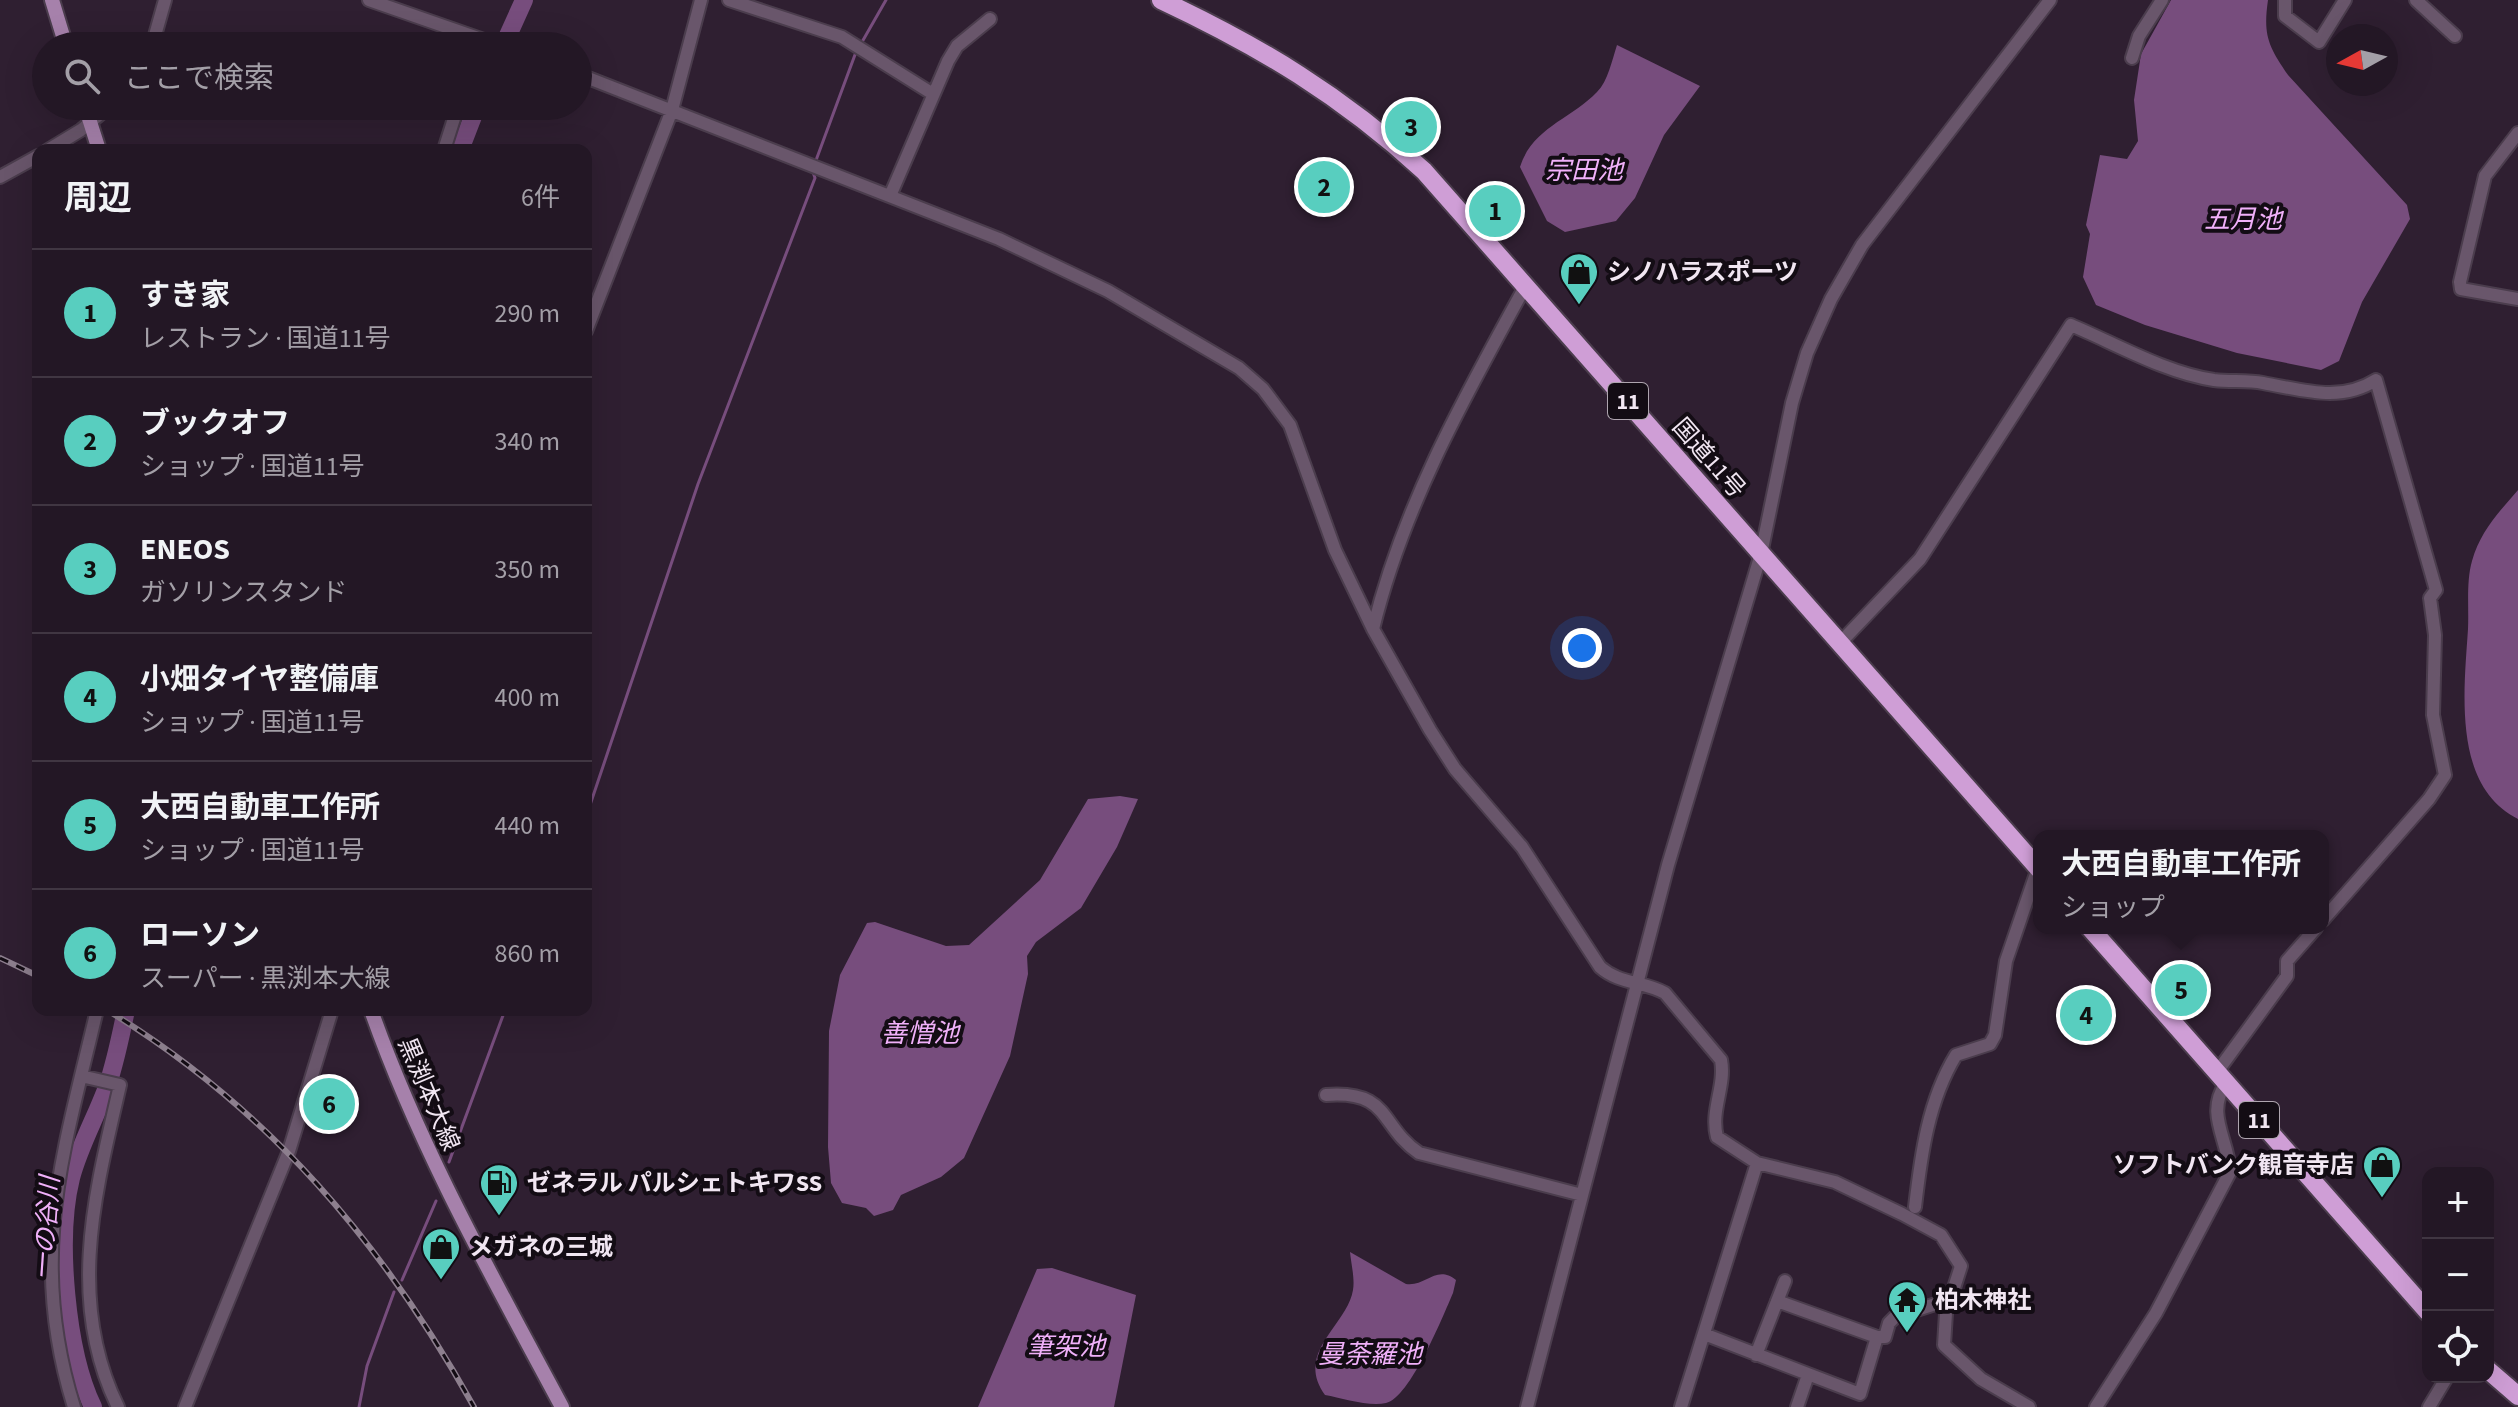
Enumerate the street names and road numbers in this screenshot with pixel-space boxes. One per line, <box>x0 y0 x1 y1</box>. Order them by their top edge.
road number: 11 <box>1608 383 1648 419</box>
street label: 国道11号 <box>1664 411 1753 506</box>
street label: 黒渕本大線 <box>389 1032 468 1156</box>
road number: 11 <box>2239 1102 2279 1138</box>

